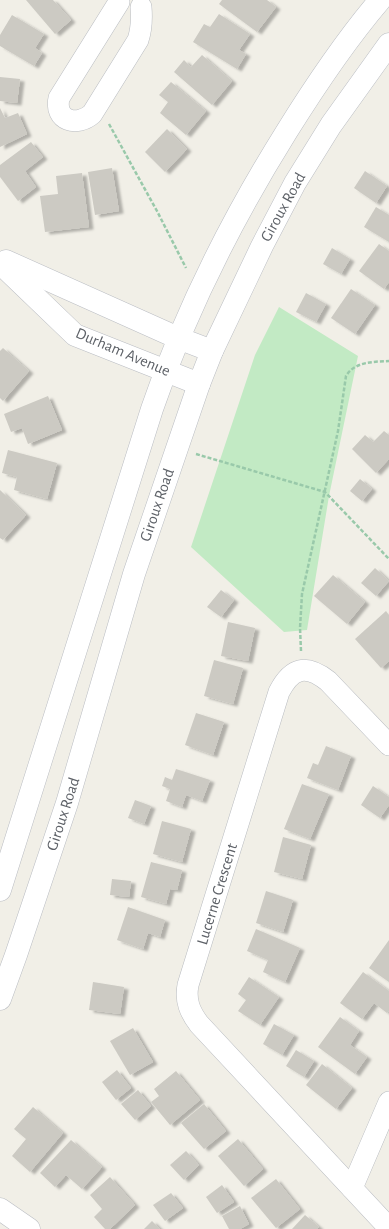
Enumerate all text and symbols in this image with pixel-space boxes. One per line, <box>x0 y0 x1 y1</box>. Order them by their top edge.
street label: Giroux Road <box>258 170 308 244</box>
street label: Durham Avenue <box>73 325 173 379</box>
street label: Giroux Road <box>137 466 177 544</box>
street label: Giroux Road <box>44 775 82 853</box>
street label: Lucerne Crescent <box>194 841 240 947</box>

